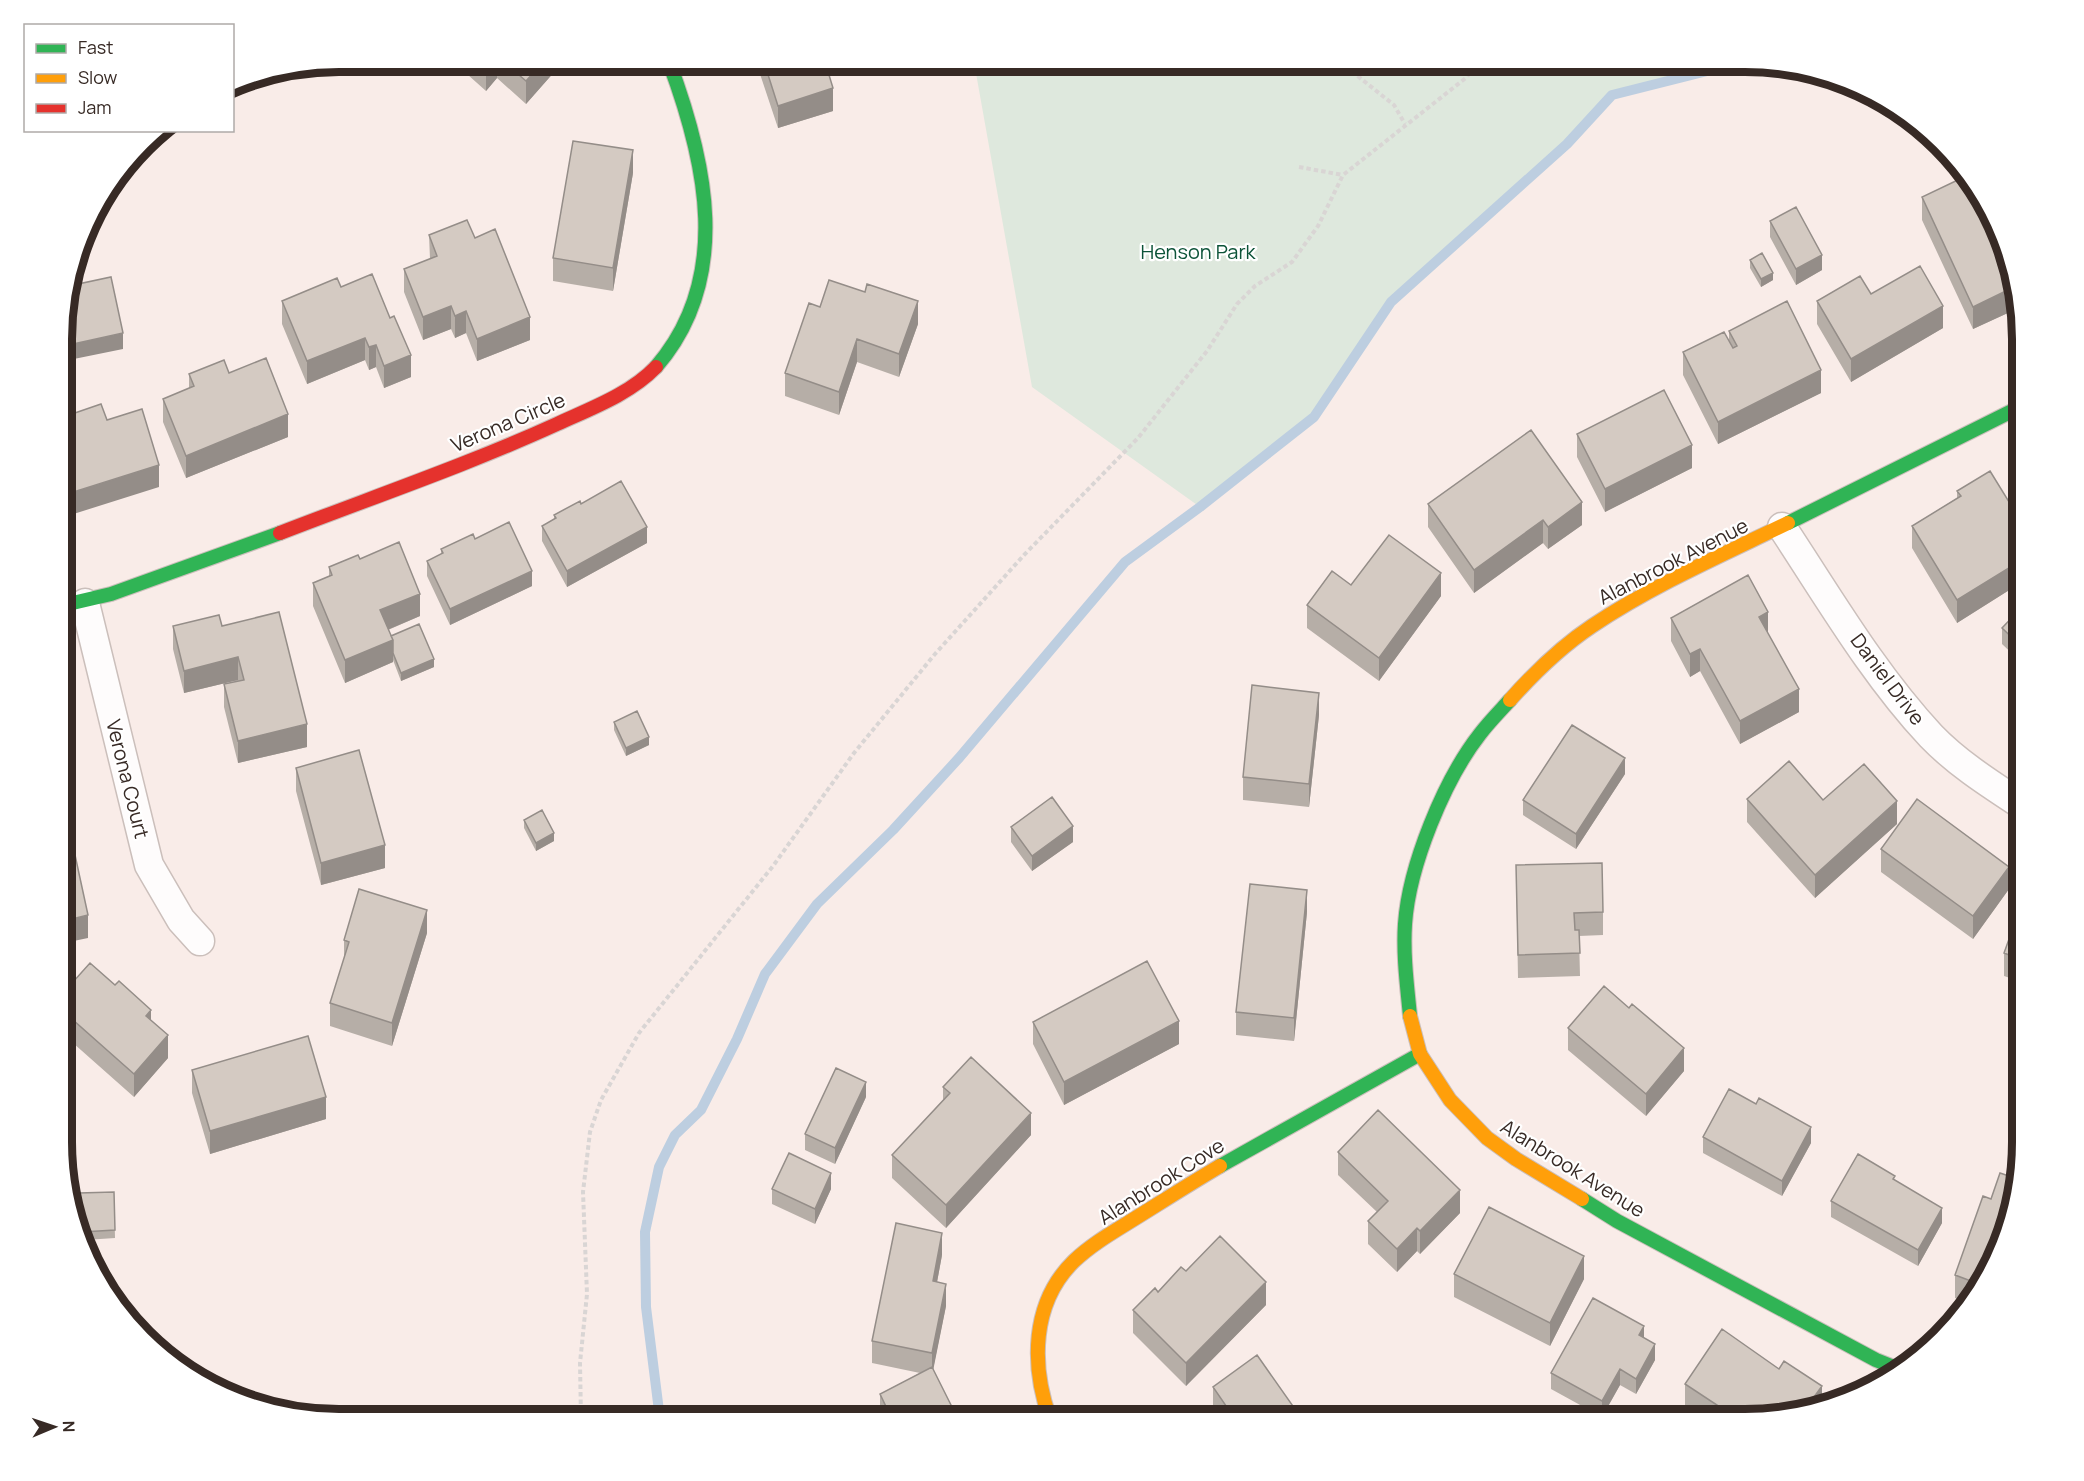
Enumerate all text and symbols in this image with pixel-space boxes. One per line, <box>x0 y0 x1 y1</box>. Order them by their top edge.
legend <box>24 24 234 132</box>
text: Fast <box>78 35 113 59</box>
text: Slow <box>78 65 118 89</box>
text: Jam <box>78 95 112 119</box>
park label: Henson Park <box>1140 238 1257 265</box>
street label: Verona Circle <box>447 386 569 458</box>
street label: Alanbrook Avenue <box>1593 511 1753 611</box>
street label: Daniel Drive <box>1845 628 1931 730</box>
street label: Verona Court <box>100 717 156 841</box>
street label: Alanbrook Avenue <box>1496 1113 1650 1223</box>
street label: Alanbrook Cove <box>1093 1131 1229 1231</box>
north arrow <box>24 1397 84 1457</box>
text: N <box>58 1420 80 1433</box>

